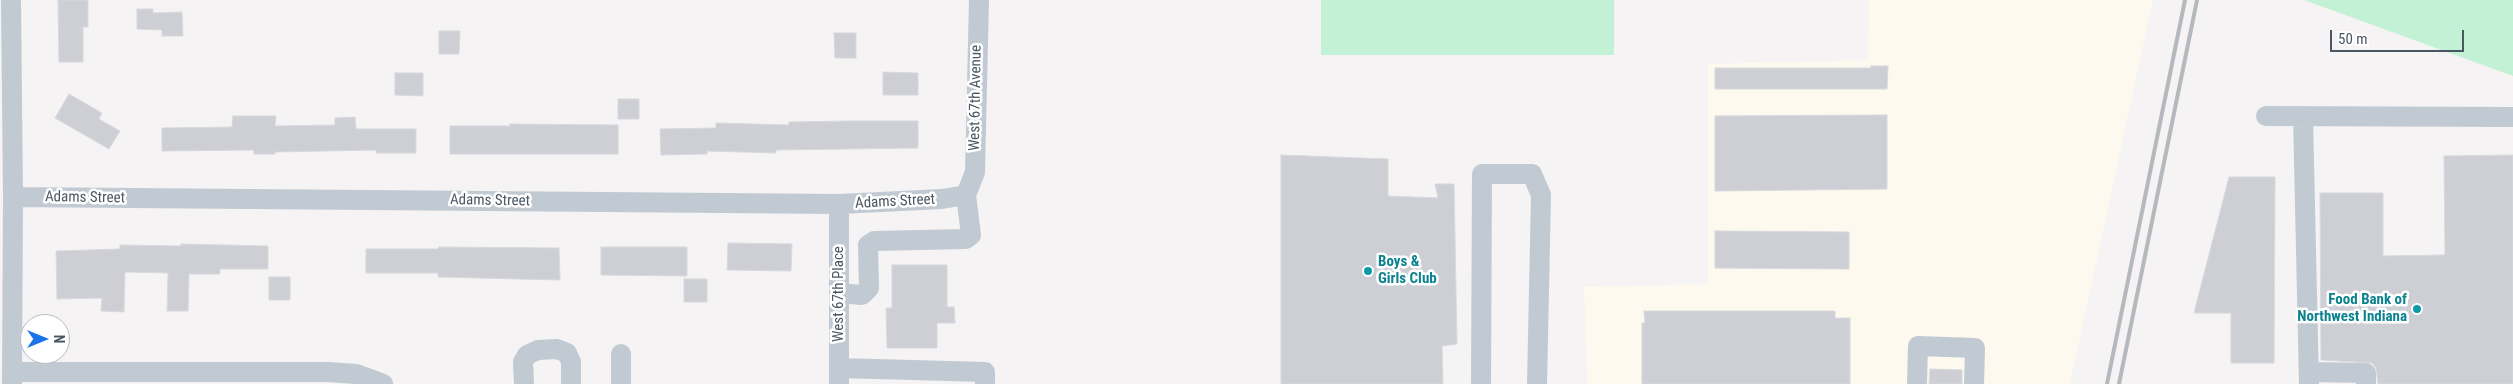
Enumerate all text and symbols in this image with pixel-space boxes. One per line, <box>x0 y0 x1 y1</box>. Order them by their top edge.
scale bar <box>2333 20 2467 52</box>
text: 50 m <box>2338 30 2368 48</box>
street label: West 67th Avenue <box>966 45 986 151</box>
street label: Adams Street <box>45 188 125 208</box>
street label: Adams Street <box>450 191 530 211</box>
street label: Adams Street <box>855 191 935 213</box>
street label: West 67th Place <box>830 246 848 342</box>
place label: Boys & Girls Club <box>1378 253 1437 288</box>
marker: Boys & Girls Club <box>1362 265 1374 277</box>
place label: Food Bank of Northwest Indiana <box>2297 291 2407 326</box>
marker: Food Bank of Northwest Indiana <box>2411 303 2423 315</box>
north arrow <box>20 314 70 364</box>
text: N <box>51 335 67 343</box>

